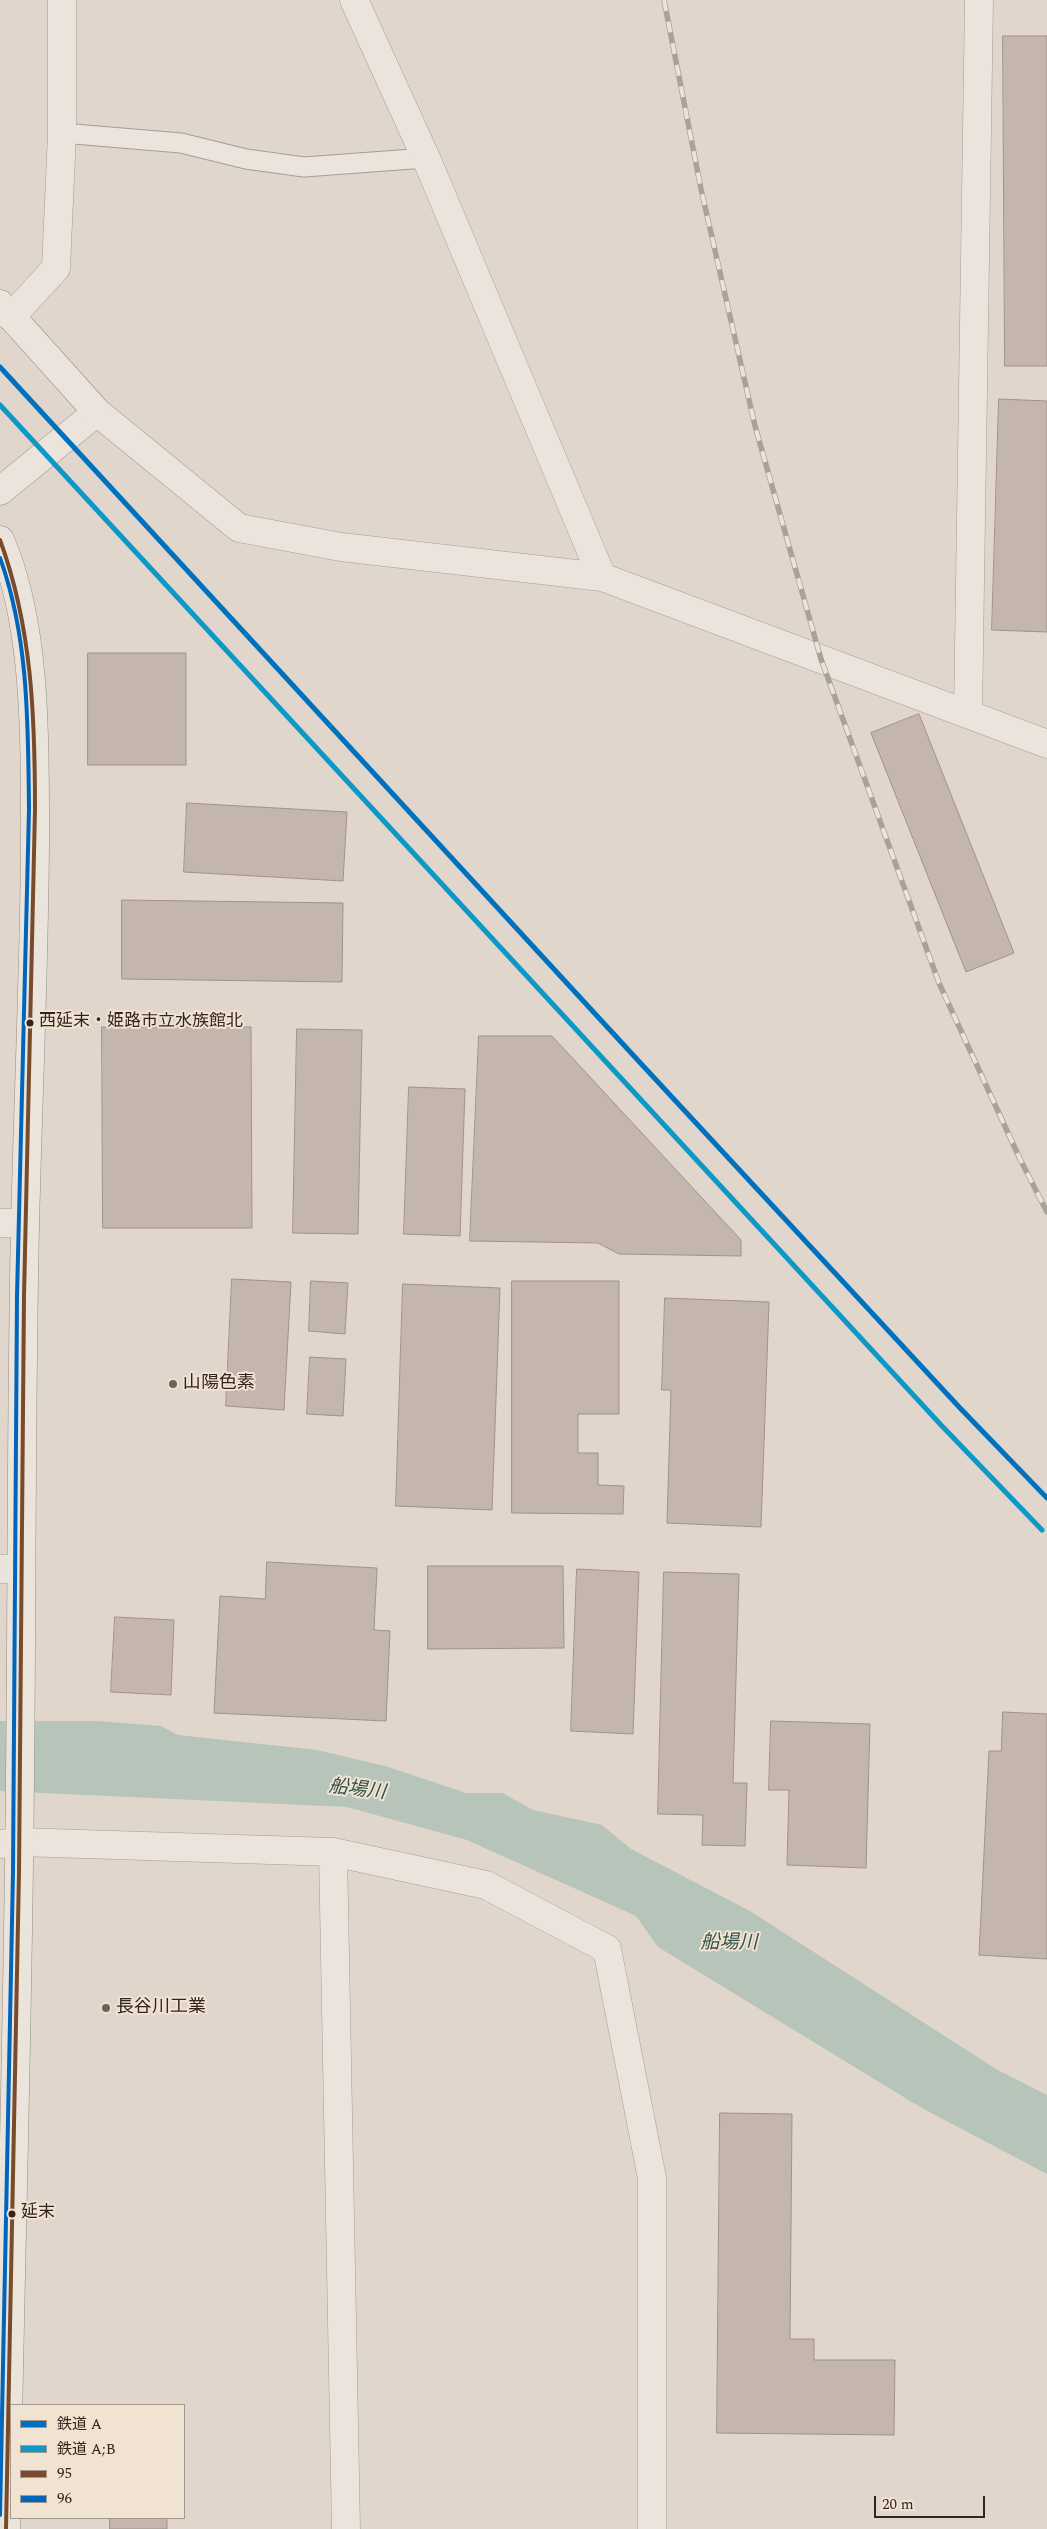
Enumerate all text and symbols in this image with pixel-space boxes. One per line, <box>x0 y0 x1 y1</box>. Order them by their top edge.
place label: 西延末・姫路市立水族館北 <box>39 1013 243 1033</box>
marker: 西延末・姫路市立水族館北 <box>25 1018 35 1028</box>
place label: 山陽色素 <box>183 1373 255 1395</box>
marker: 山陽色素 <box>167 1378 179 1390</box>
water label: 船場川 <box>327 1776 387 1806</box>
water label: 船場川 <box>701 1933 757 1955</box>
place label: 長谷川工業 <box>116 1997 206 2019</box>
marker: 長谷川工業 <box>100 2002 112 2014</box>
place label: 延末 <box>21 2204 55 2224</box>
marker: 延末 <box>7 2209 17 2219</box>
legend <box>10 2404 185 2519</box>
text: 鉄道 A <box>57 2413 102 2436</box>
text: 鉄道 A;B <box>57 2438 116 2461</box>
text: 95 <box>57 2462 72 2485</box>
scale bar <box>877 2486 988 2518</box>
text: 96 <box>57 2487 72 2510</box>
text: 20 m <box>882 2493 914 2516</box>

